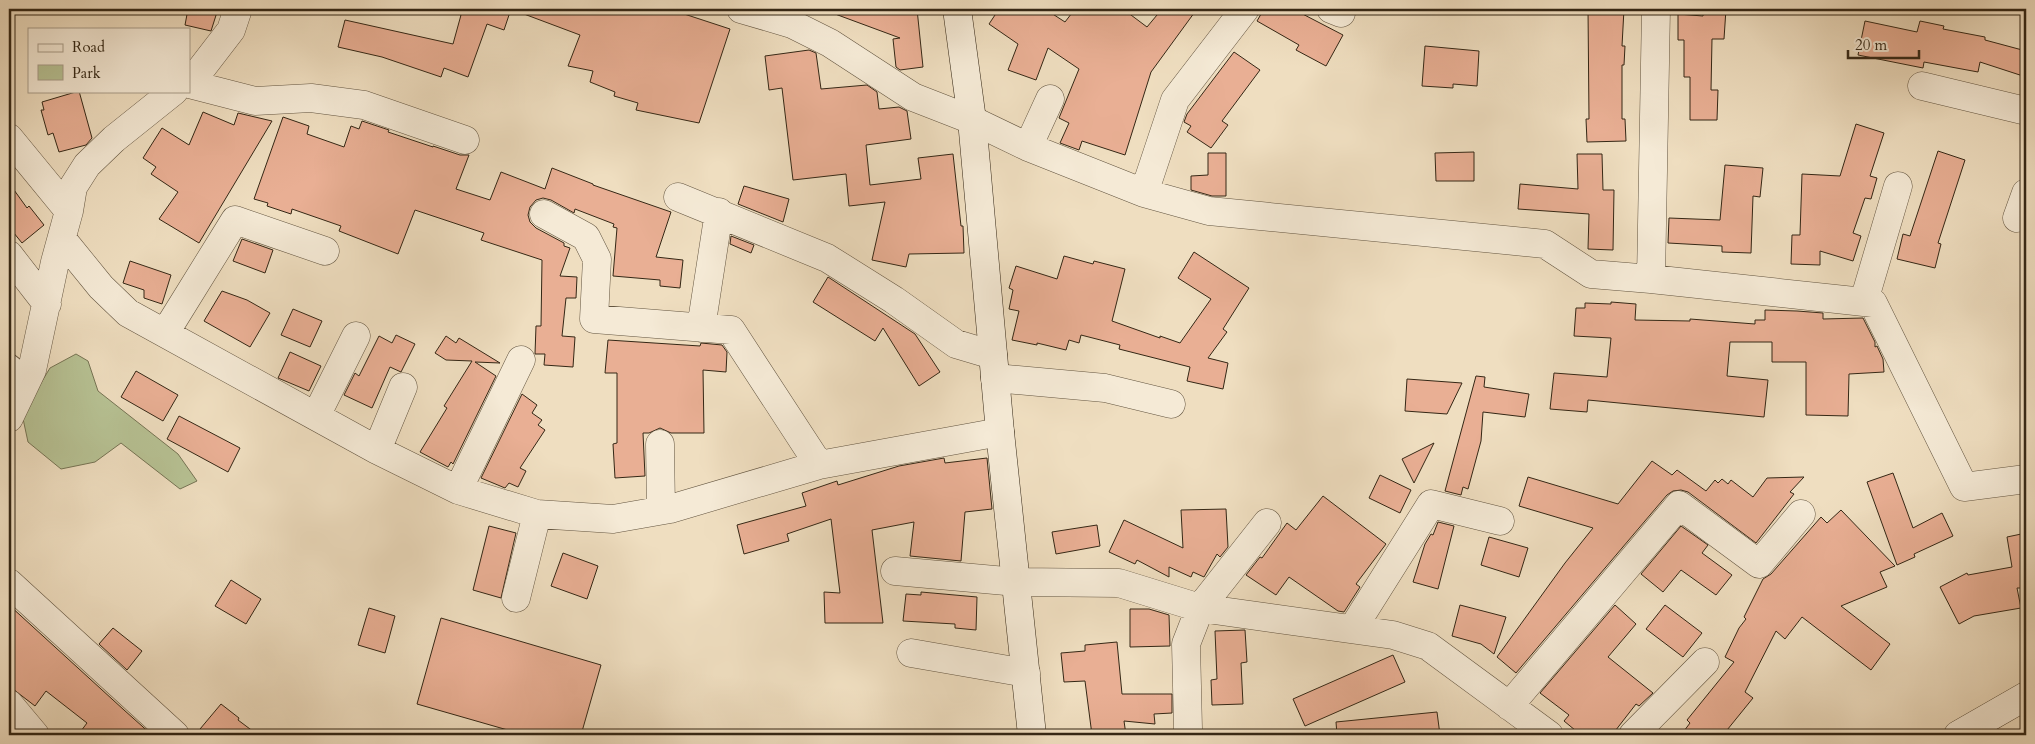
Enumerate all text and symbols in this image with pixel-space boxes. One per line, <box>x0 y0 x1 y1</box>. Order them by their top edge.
legend <box>28 28 190 92</box>
scale bar <box>1848 28 1919 60</box>
text: 20 m <box>1855 35 1887 55</box>
text: Road <box>72 37 105 57</box>
text: Park <box>72 63 101 83</box>

